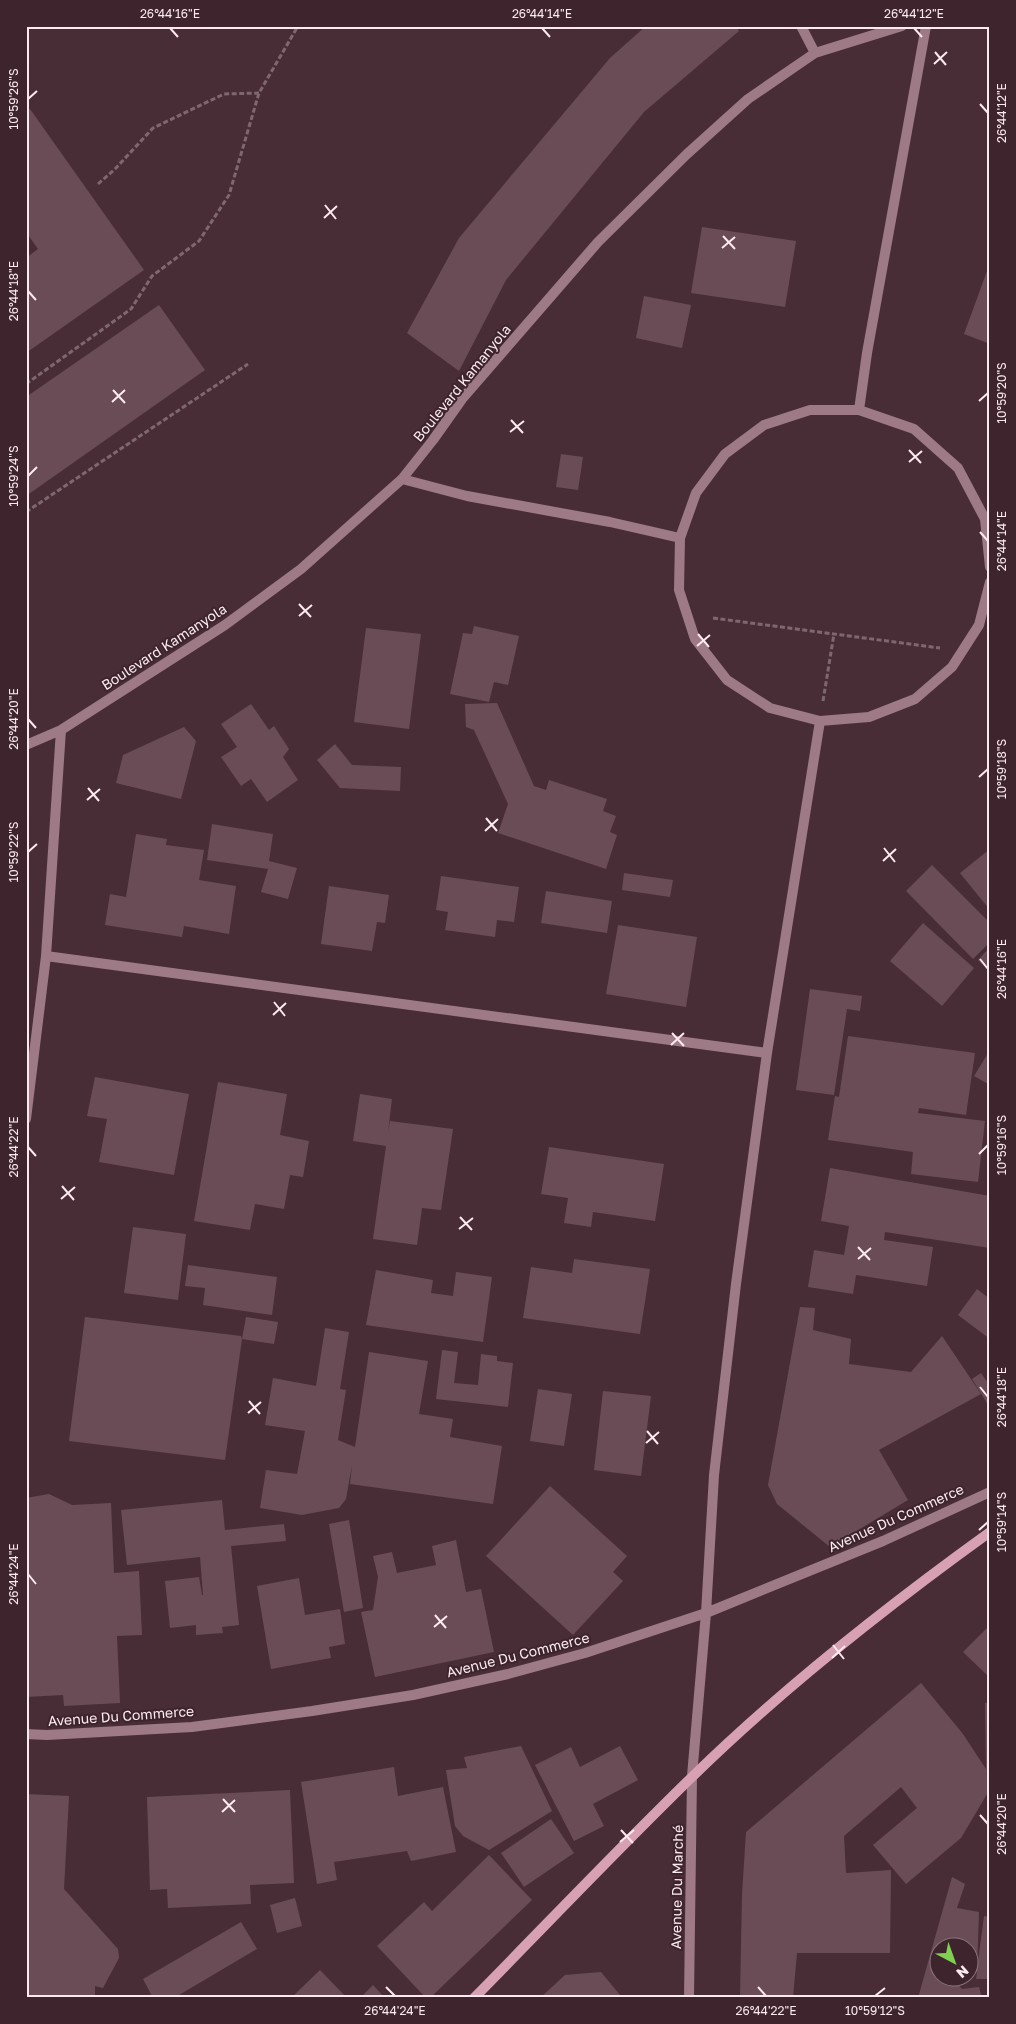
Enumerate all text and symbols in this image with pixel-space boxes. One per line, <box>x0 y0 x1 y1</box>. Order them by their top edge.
text: 26°44'16"E <box>140 6 200 21</box>
text: 26°44'14"E <box>512 6 572 21</box>
text: 26°44'12"E <box>884 6 944 21</box>
text: 10°59'26"S <box>6 68 21 130</box>
text: 26°44'12"E <box>994 83 1009 143</box>
text: 26°44'18"E <box>6 261 21 321</box>
street label: Boulevard Kamanyola <box>409 321 514 445</box>
text: 10°59'20"S <box>994 362 1009 424</box>
text: 10°59'24"S <box>6 445 21 507</box>
text: 26°44'14"E <box>994 511 1009 571</box>
street label: Boulevard Kamanyola <box>98 600 229 693</box>
text: 26°44'20"E <box>6 688 21 750</box>
text: 10°59'18"S <box>994 739 1009 799</box>
text: 10°59'22"S <box>6 821 21 883</box>
text: 26°44'16"E <box>994 939 1009 999</box>
text: 10°59'16"S <box>994 1115 1009 1175</box>
text: 26°44'22"E <box>6 1116 21 1178</box>
text: 26°44'18"E <box>994 1367 1009 1427</box>
street label: Avenue Du Commerce <box>825 1480 966 1555</box>
text: 10°59'14"S <box>994 1492 1009 1552</box>
text: 26°44'24"E <box>6 1543 21 1605</box>
street label: Avenue Du Commerce <box>445 1629 591 1680</box>
street label: Avenue Du Commerce <box>47 1702 195 1729</box>
text: 26°44'20"E <box>994 1793 1009 1855</box>
street label: Avenue Du Marché <box>667 1825 686 1949</box>
north arrow <box>928 1936 978 1986</box>
text: N <box>953 1962 972 1982</box>
text: 26°44'24"E <box>364 2003 426 2018</box>
text: 26°44'22"E <box>735 2003 797 2018</box>
text: 10°59'12"S <box>845 2003 905 2018</box>

